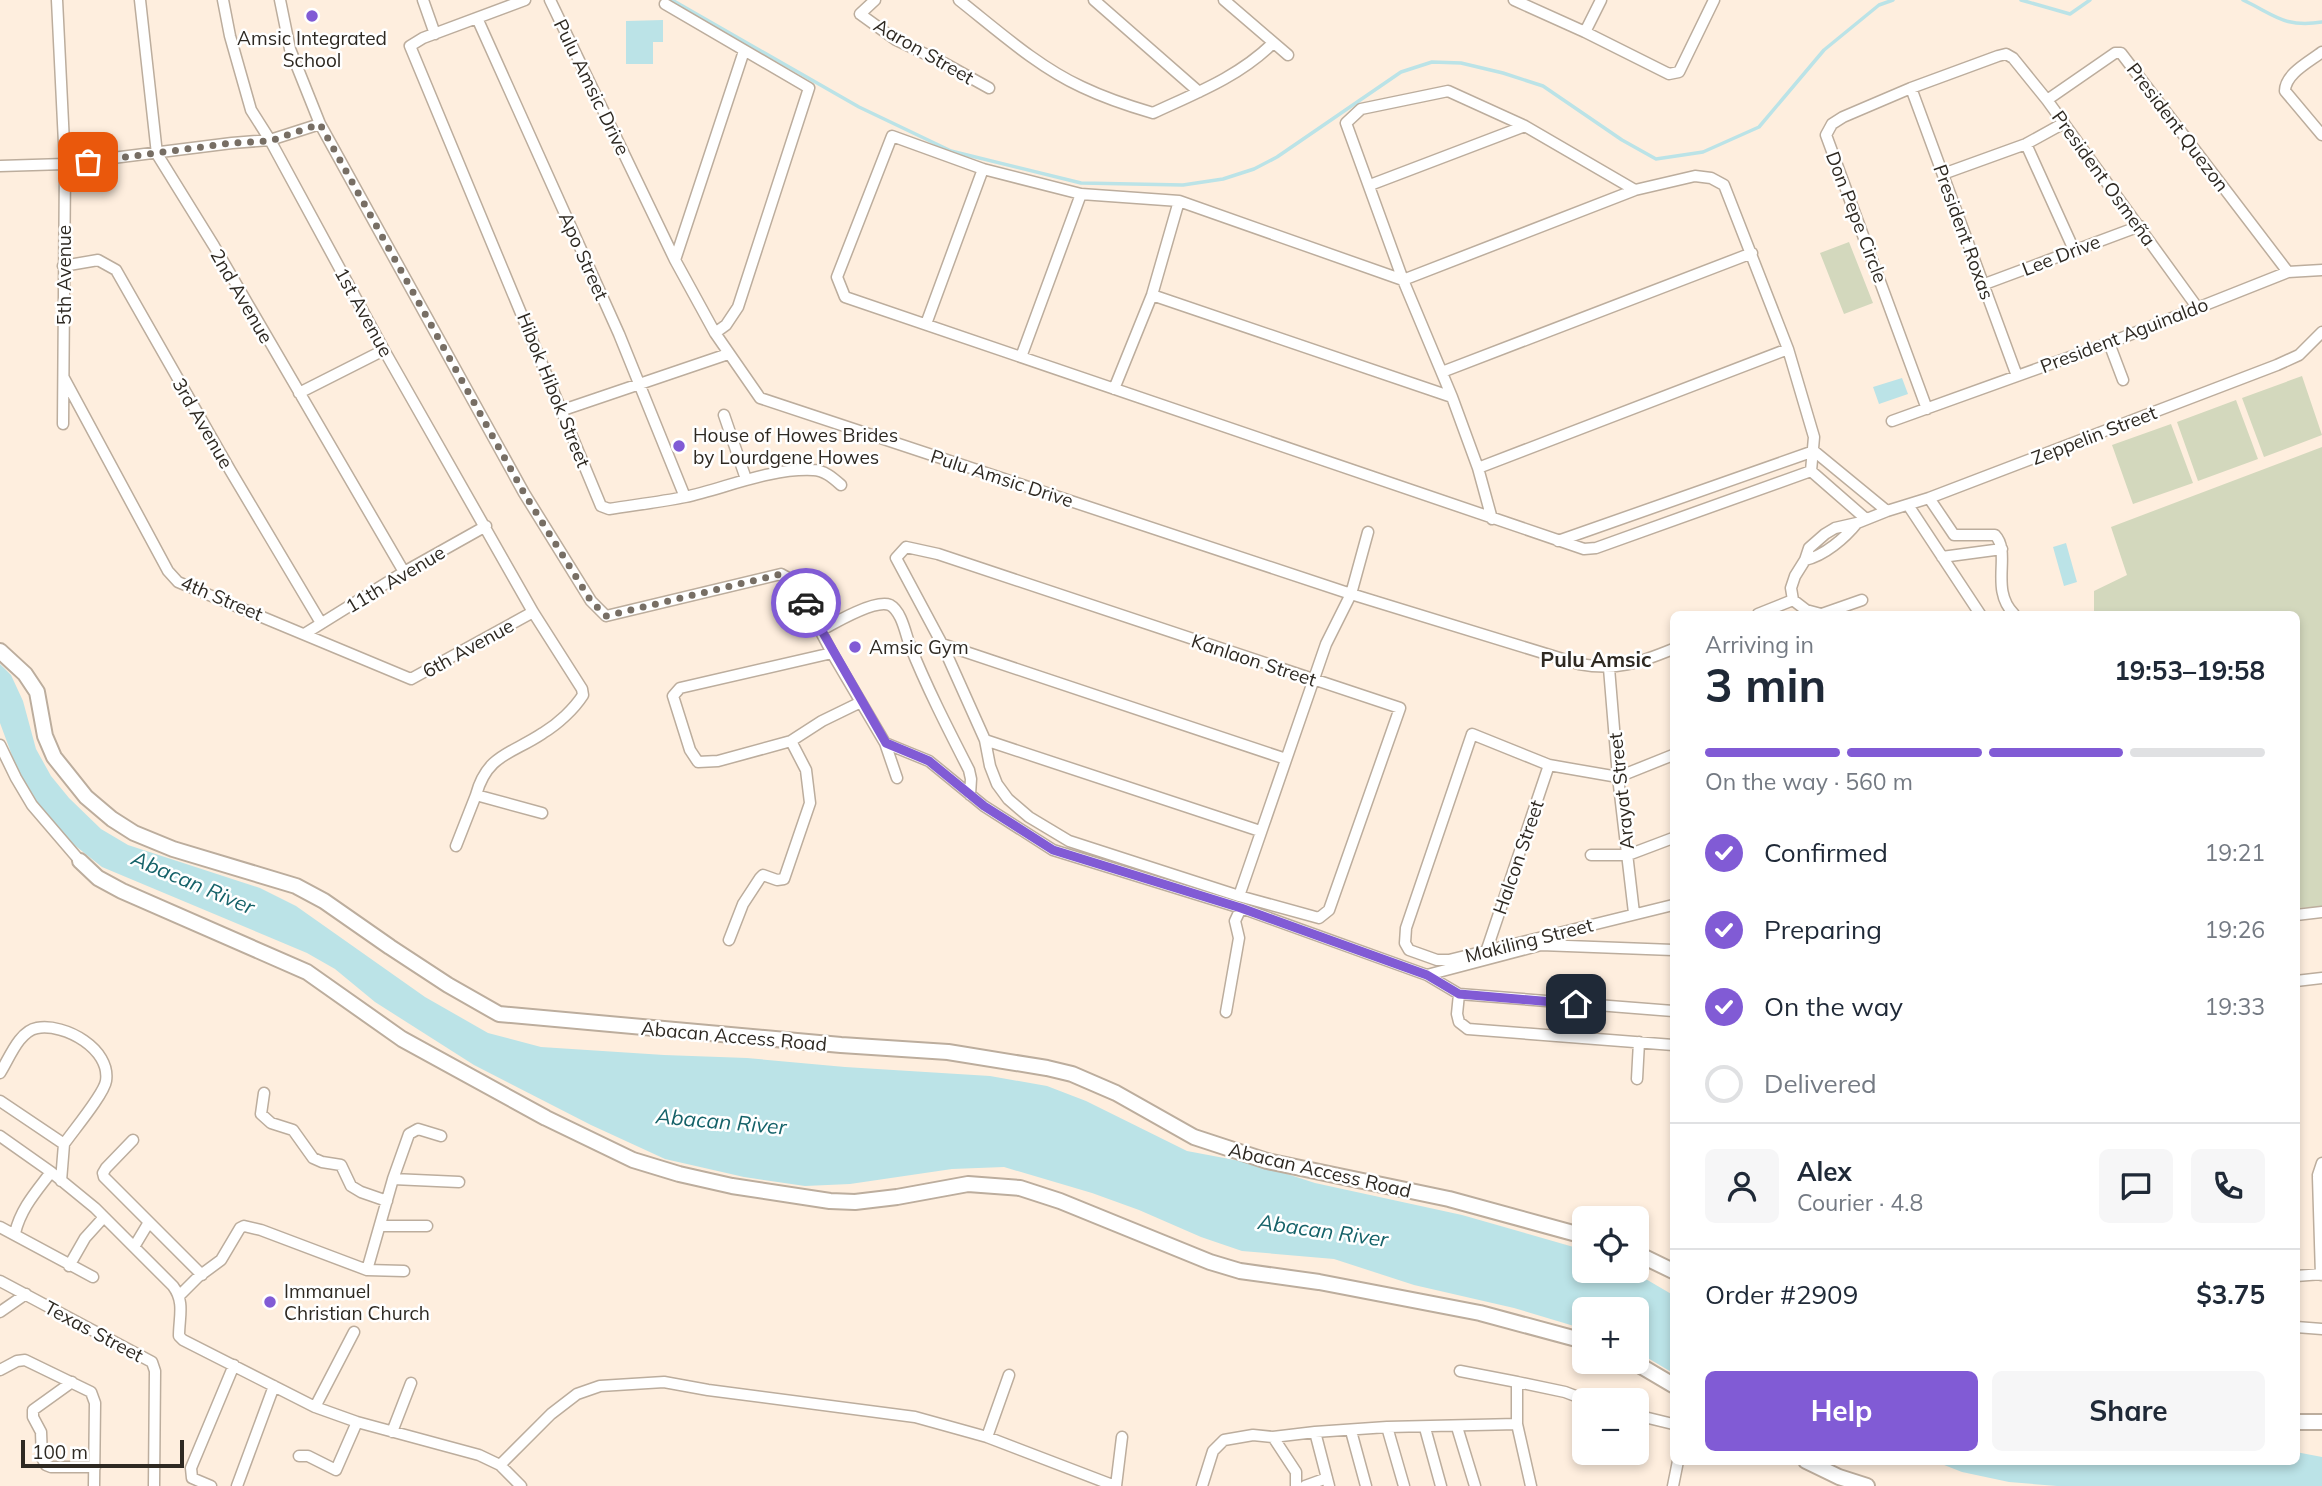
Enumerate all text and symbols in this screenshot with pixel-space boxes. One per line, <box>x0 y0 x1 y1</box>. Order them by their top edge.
marker: Amsic Integrated School <box>304 8 320 24</box>
street label: Aaron Street <box>870 13 979 89</box>
street label: Pulu Amsic Drive <box>549 15 635 159</box>
place label: Amsic Integrated School <box>237 26 387 72</box>
street label: President Quezon <box>2122 58 2234 196</box>
street label: President Osmeña <box>2047 106 2161 250</box>
pin <box>58 132 118 192</box>
icon: bag <box>69 143 107 181</box>
street label: Don Pepe Circle <box>1821 148 1893 286</box>
street label: President Roxas <box>1928 161 2000 303</box>
street label: Apo Street <box>554 208 614 304</box>
street label: 5th Avenue <box>52 225 76 325</box>
street label: Lee Drive <box>2019 229 2103 281</box>
street label: 2nd Avenue <box>205 244 279 348</box>
street label: 1st Avenue <box>330 263 398 361</box>
street label: President Aguinaldo <box>2037 292 2211 378</box>
street label: Hibok Hibok Street <box>512 309 596 471</box>
street label: 3rd Avenue <box>167 373 239 473</box>
street label: Zeppelin Street <box>2028 400 2160 470</box>
place label: House of Howes Brides by Lourdgene Howes <box>693 423 898 469</box>
marker: House of Howes Brides by Lourdgene Howes <box>671 438 687 454</box>
street label: Pulu Amsic Drive <box>928 444 1076 512</box>
street label: 11th Avenue <box>341 540 449 618</box>
courier <box>771 568 841 638</box>
street label: 4th Street <box>177 570 267 626</box>
icon: car <box>787 584 825 622</box>
street label: 6th Avenue <box>418 613 518 683</box>
street label: Kanlaon Street <box>1188 629 1320 692</box>
text: Arriving in <box>1705 630 1814 659</box>
place label: Amsic Gym <box>869 635 969 659</box>
marker: Amsic Gym <box>847 639 863 655</box>
district label: Pulu Amsic <box>1540 646 1652 672</box>
text: 19:53–19:58 <box>2114 654 2265 687</box>
text: 3 min <box>1705 656 1826 714</box>
street label: Arayat Street <box>1603 731 1639 851</box>
text: On the way · 560 m <box>1705 767 1913 796</box>
street label: Halcon Street <box>1487 796 1549 917</box>
icon: check <box>1705 834 1743 872</box>
text: Confirmed <box>1764 836 1888 869</box>
text: 19:21 <box>2205 838 2265 867</box>
water label: Abacan River <box>127 844 260 920</box>
icon: check <box>1705 911 1743 949</box>
street label: Makiling Street <box>1462 912 1596 968</box>
text: Preparing <box>1764 913 1882 946</box>
text: 19:26 <box>2205 915 2265 944</box>
pin <box>1546 974 1606 1034</box>
icon: home <box>1557 985 1595 1023</box>
icon: check <box>1705 988 1743 1026</box>
text: On the way <box>1764 990 1903 1023</box>
text: 19:33 <box>2205 992 2265 1021</box>
street label: Abacan Access Road <box>640 1016 828 1056</box>
text: Delivered <box>1764 1067 1877 1100</box>
water label: Abacan River <box>654 1102 789 1140</box>
street label: Abacan Access Road <box>1226 1137 1414 1203</box>
button: person <box>1705 1149 1779 1223</box>
button: chat <box>2099 1149 2173 1223</box>
button: phone <box>2191 1149 2265 1223</box>
text: Alex <box>1797 1155 1852 1188</box>
text: Courier · 4.8 <box>1797 1188 1923 1217</box>
map controls <box>1572 1206 1649 1465</box>
button: locate <box>1572 1206 1649 1283</box>
water label: Abacan River <box>1256 1208 1391 1252</box>
text: Order #2909 <box>1705 1278 1858 1311</box>
text: $3.75 <box>2196 1278 2265 1311</box>
place label: Immanuel Christian Church <box>284 1279 430 1325</box>
marker: Immanuel Christian Church <box>262 1294 278 1310</box>
street label: Texas Street <box>40 1295 148 1367</box>
button: + <box>1572 1297 1649 1374</box>
button: Help <box>1705 1371 1978 1451</box>
button: Share <box>1992 1371 2265 1451</box>
button: − <box>1572 1388 1649 1465</box>
scale bar <box>21 1437 184 1469</box>
text: 100 m <box>32 1440 88 1464</box>

